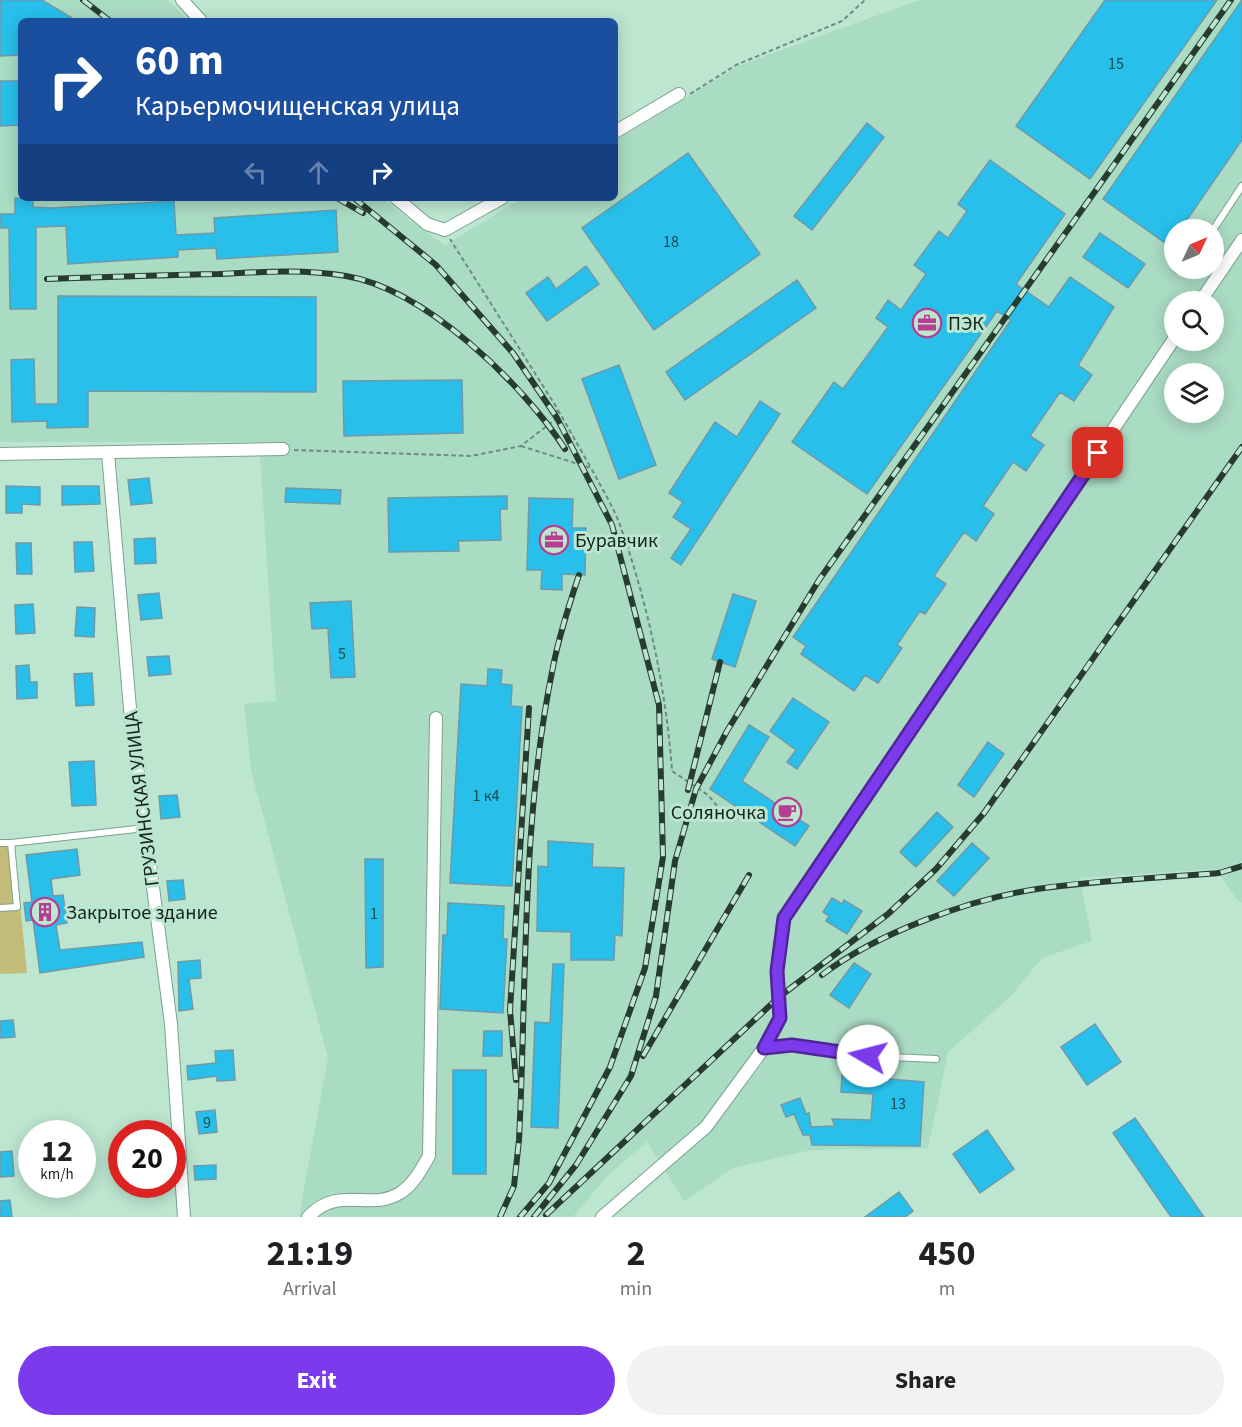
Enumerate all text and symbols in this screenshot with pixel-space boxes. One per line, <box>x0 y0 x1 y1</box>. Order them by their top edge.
text: 60 m <box>135 31 224 91</box>
icon: right <box>36 42 114 120</box>
house number: 15 <box>1108 53 1124 75</box>
text: Карьермочищенская улица <box>135 87 460 126</box>
icon: left <box>239 156 272 189</box>
icon: ahead <box>302 156 335 189</box>
icon: right <box>365 156 398 189</box>
north arrow <box>1164 219 1224 279</box>
map controls <box>1164 219 1224 423</box>
house number: 18 <box>663 231 679 253</box>
button: search <box>1164 291 1224 351</box>
office icon: ПЭК <box>911 307 943 339</box>
place label: ПЭК <box>948 310 984 338</box>
button: layers <box>1164 363 1224 423</box>
pin <box>1072 427 1123 478</box>
icon: arrive <box>1081 436 1114 469</box>
office icon: Буравчик <box>538 524 570 556</box>
place label: Буравчик <box>575 527 658 555</box>
house number: 5 <box>338 643 346 665</box>
street label: ГРУЗИНСКАЯ УЛИЦА <box>117 710 167 888</box>
house number: 1 к4 <box>472 785 500 807</box>
cafe icon: Соляночка <box>771 796 803 828</box>
place label: Соляночка <box>671 799 766 827</box>
building icon: Закрытое здание <box>29 896 61 928</box>
place label: Закрытое здание <box>66 899 218 927</box>
house number: 1 <box>370 903 378 925</box>
position arrow <box>836 1024 900 1088</box>
house number: 13 <box>890 1093 906 1115</box>
house number: 9 <box>203 1112 211 1134</box>
speed limit sign: 20 <box>108 1120 186 1198</box>
text: 12 <box>41 1130 73 1173</box>
text: km/h <box>40 1164 74 1185</box>
text: 21:19 <box>266 1228 353 1279</box>
text: 2 <box>626 1228 645 1279</box>
text: 450 <box>919 1228 976 1279</box>
text: Arrival <box>283 1275 337 1303</box>
text: min <box>620 1275 652 1303</box>
text: m <box>939 1275 955 1303</box>
button: Exit <box>18 1346 615 1415</box>
button: Share <box>627 1346 1224 1415</box>

